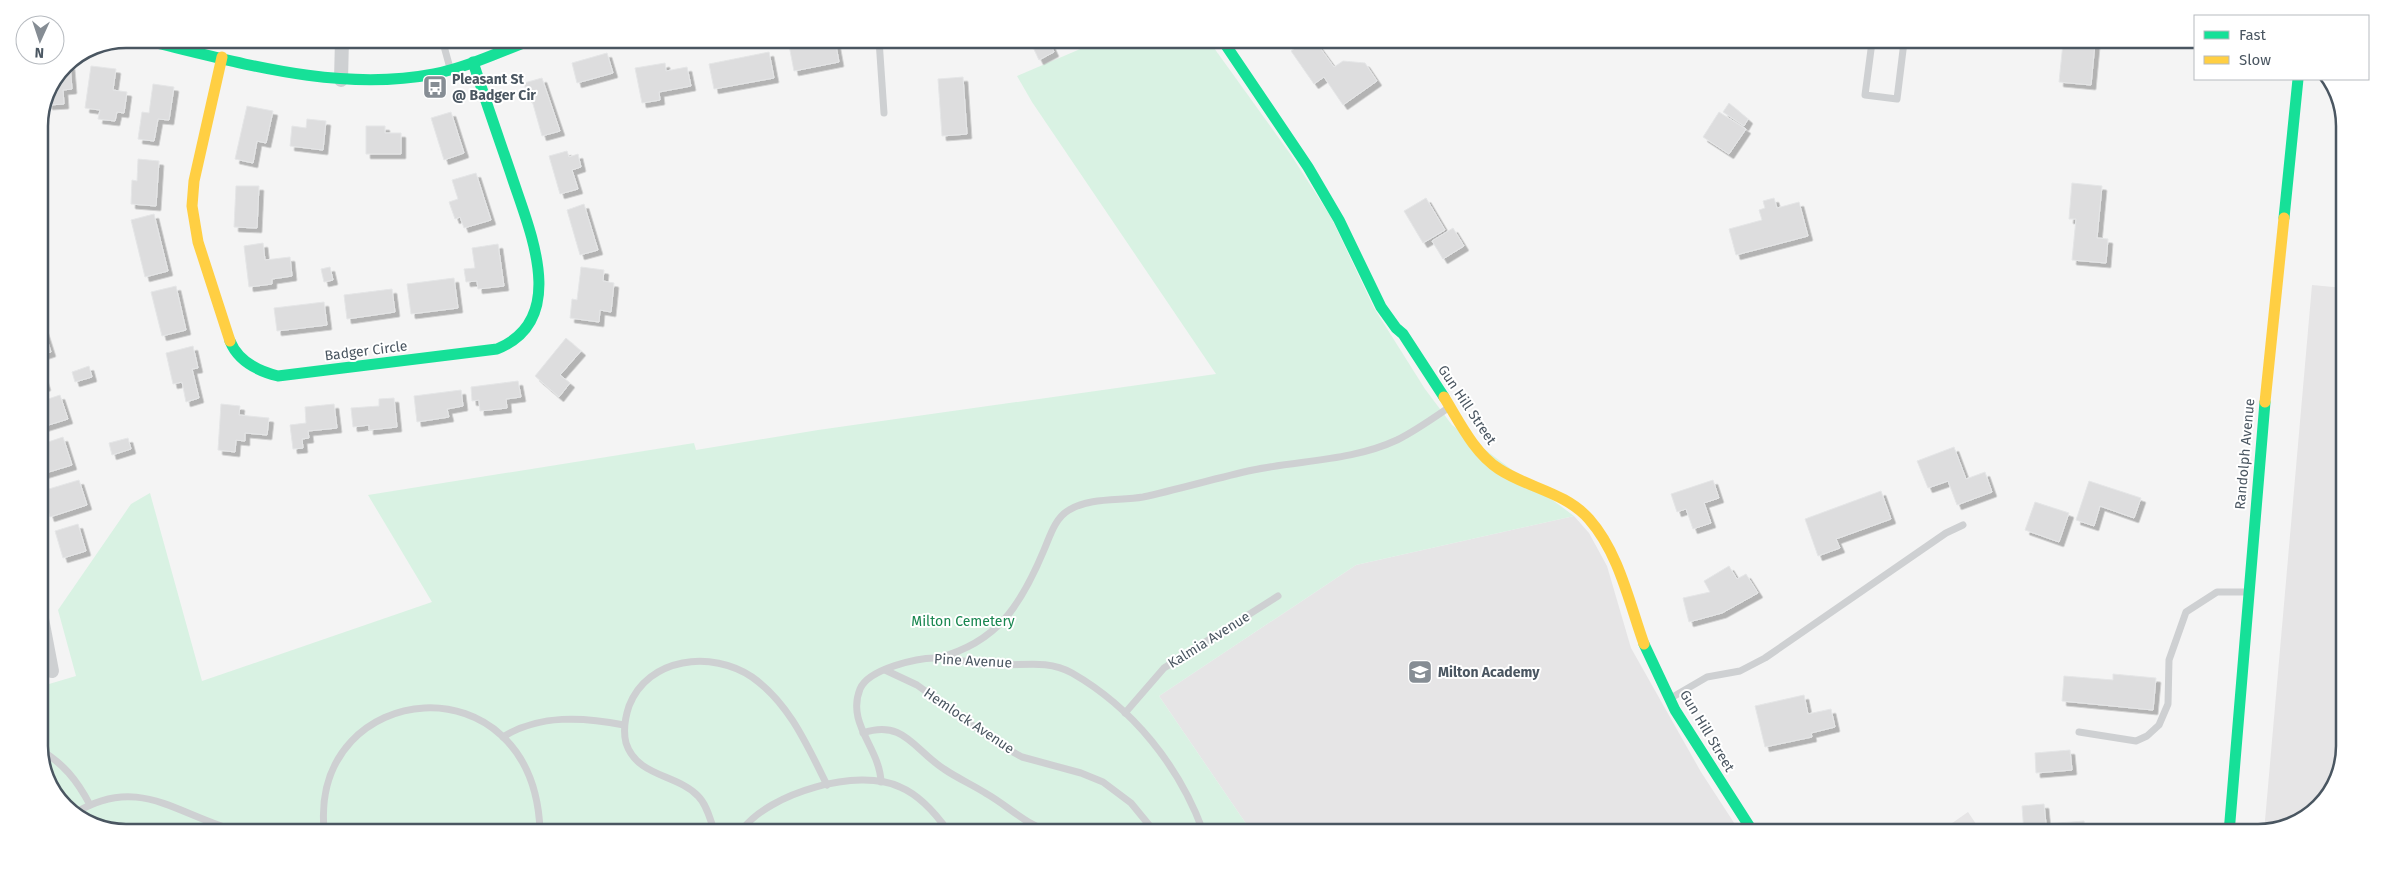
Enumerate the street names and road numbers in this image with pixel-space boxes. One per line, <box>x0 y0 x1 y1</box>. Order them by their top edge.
street label: Badger Circle <box>324 337 408 365</box>
street label: Gun Hill Street <box>1434 362 1500 449</box>
street label: Randolph Avenue <box>2232 398 2258 510</box>
street label: Kalmia Avenue <box>1165 608 1253 672</box>
street label: Pine Avenue <box>934 650 1012 672</box>
street label: Hemlock Avenue <box>921 684 1017 758</box>
street label: Gun Hill Street <box>1676 687 1739 776</box>

